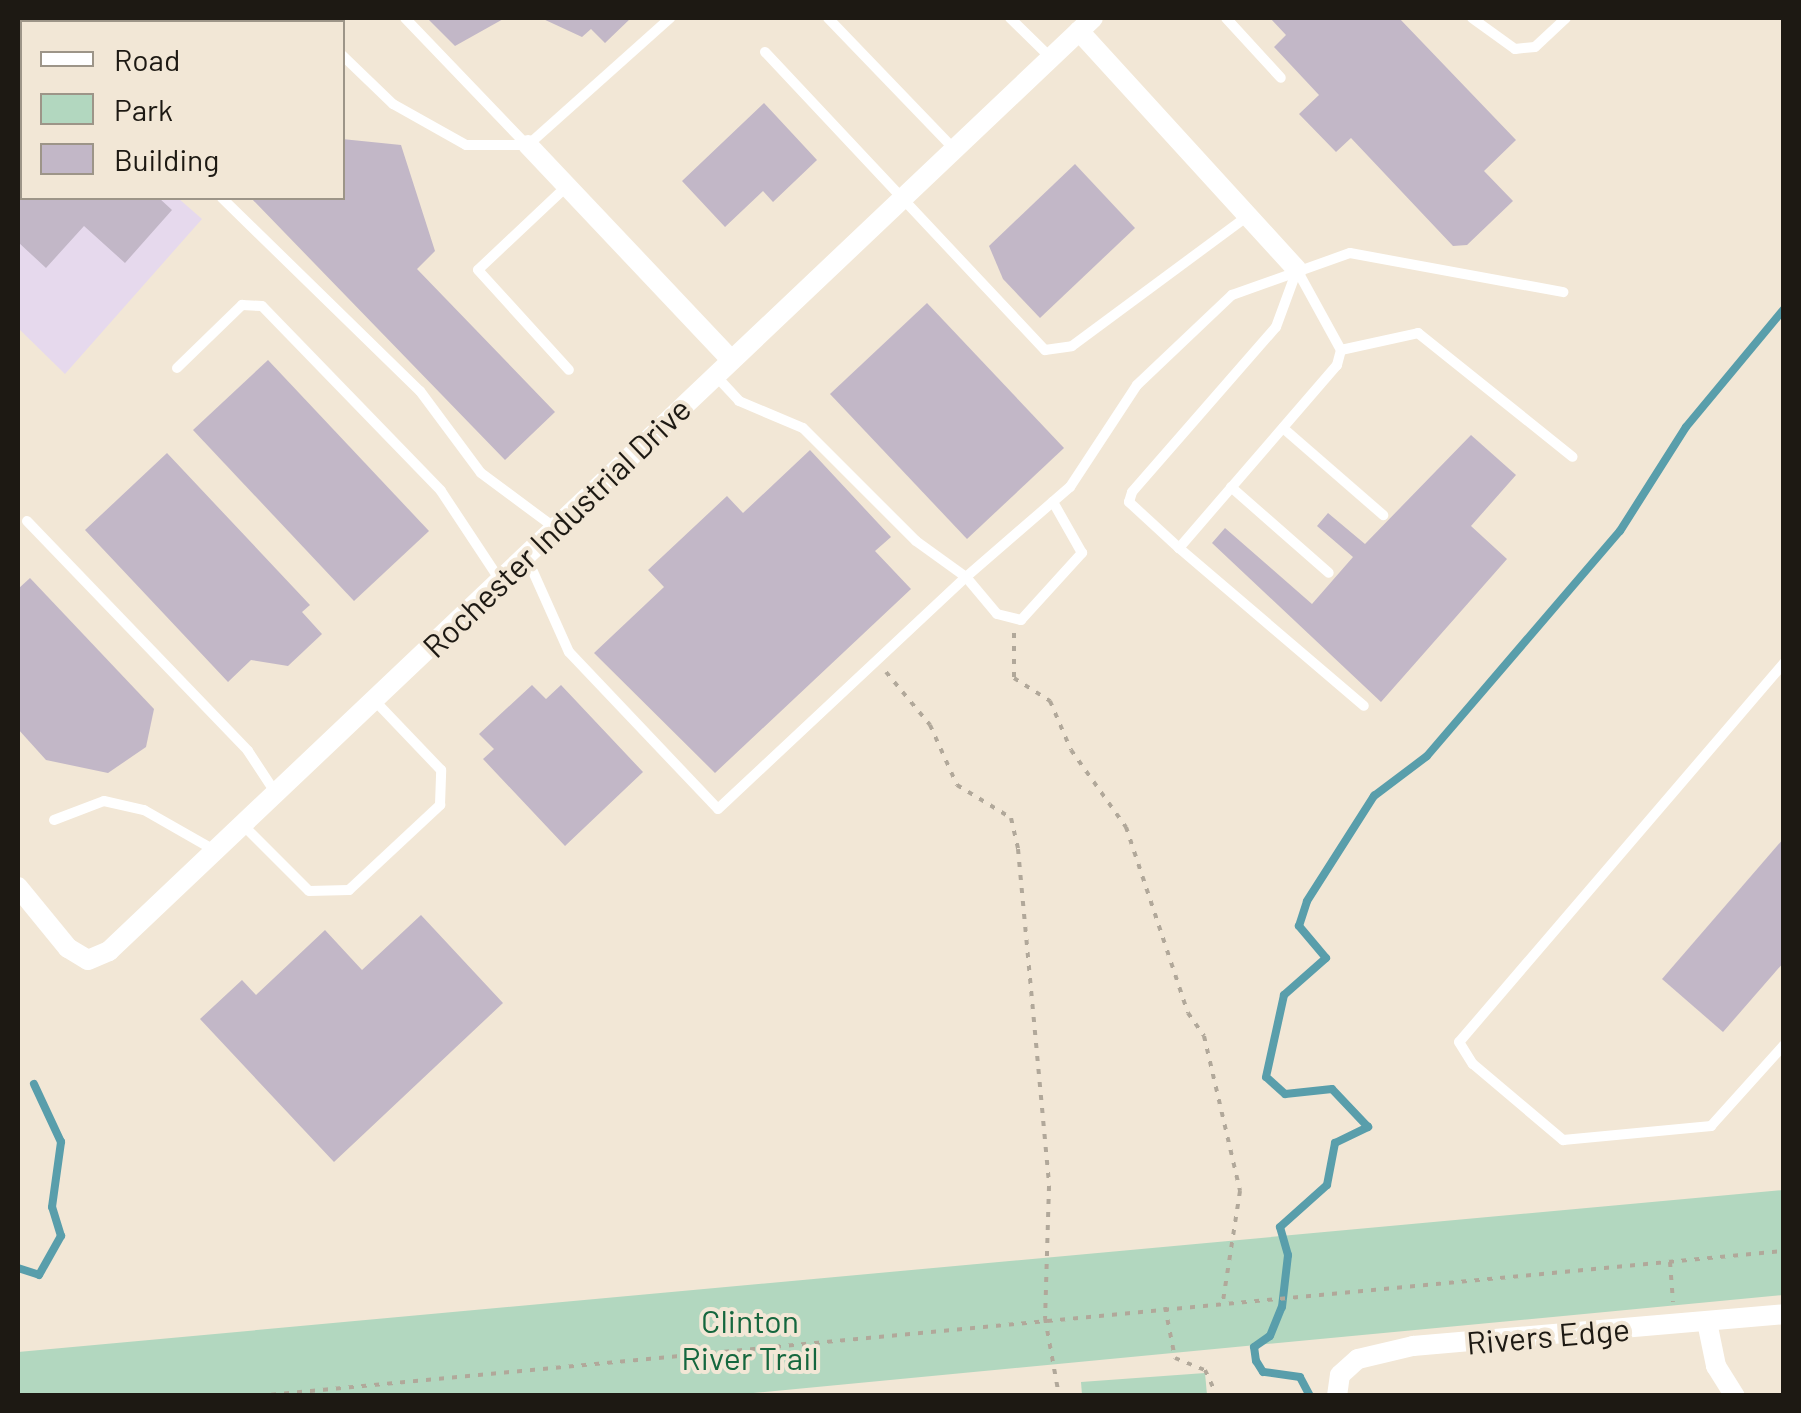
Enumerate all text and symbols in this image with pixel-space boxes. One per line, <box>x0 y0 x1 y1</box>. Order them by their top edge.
legend <box>20 20 345 200</box>
text: Road <box>114 41 180 77</box>
text: Park <box>114 91 173 127</box>
text: Building <box>114 141 219 177</box>
street label: Rochester Industrial Drive <box>414 389 698 665</box>
park label: Clinton River Trail <box>681 1302 819 1377</box>
street label: Rivers Edge <box>1465 1309 1631 1361</box>

